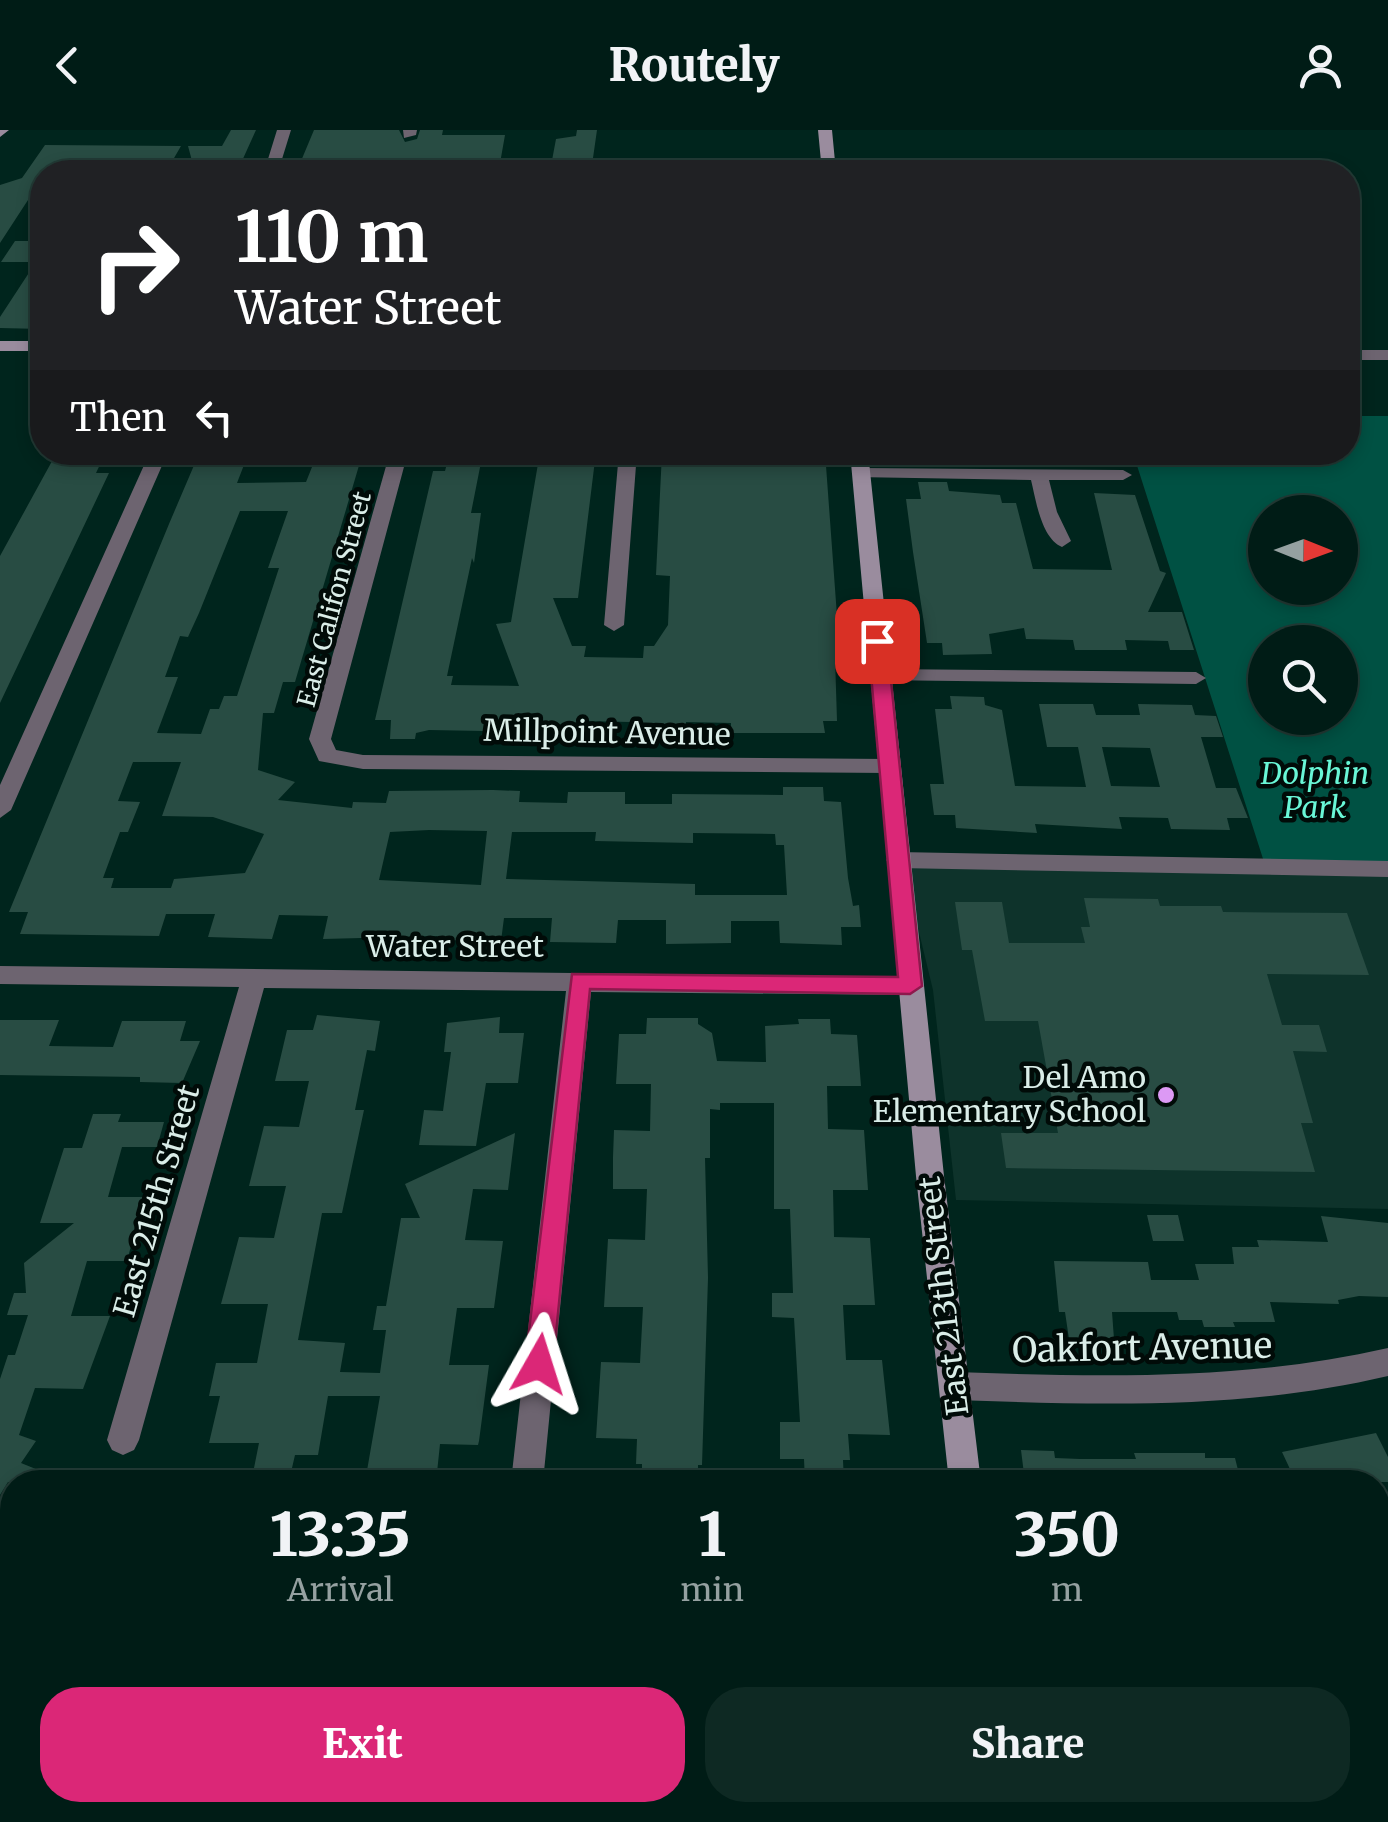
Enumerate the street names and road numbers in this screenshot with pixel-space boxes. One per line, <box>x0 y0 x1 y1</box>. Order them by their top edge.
street label: East Califon Street <box>290 488 378 710</box>
street label: Millpoint Avenue <box>483 711 731 753</box>
street label: Water Street <box>365 927 544 965</box>
street label: East 215th Street <box>105 1080 207 1321</box>
street label: East 213th Street <box>909 1174 977 1418</box>
street label: Oakfort Avenue <box>1012 1324 1272 1372</box>

